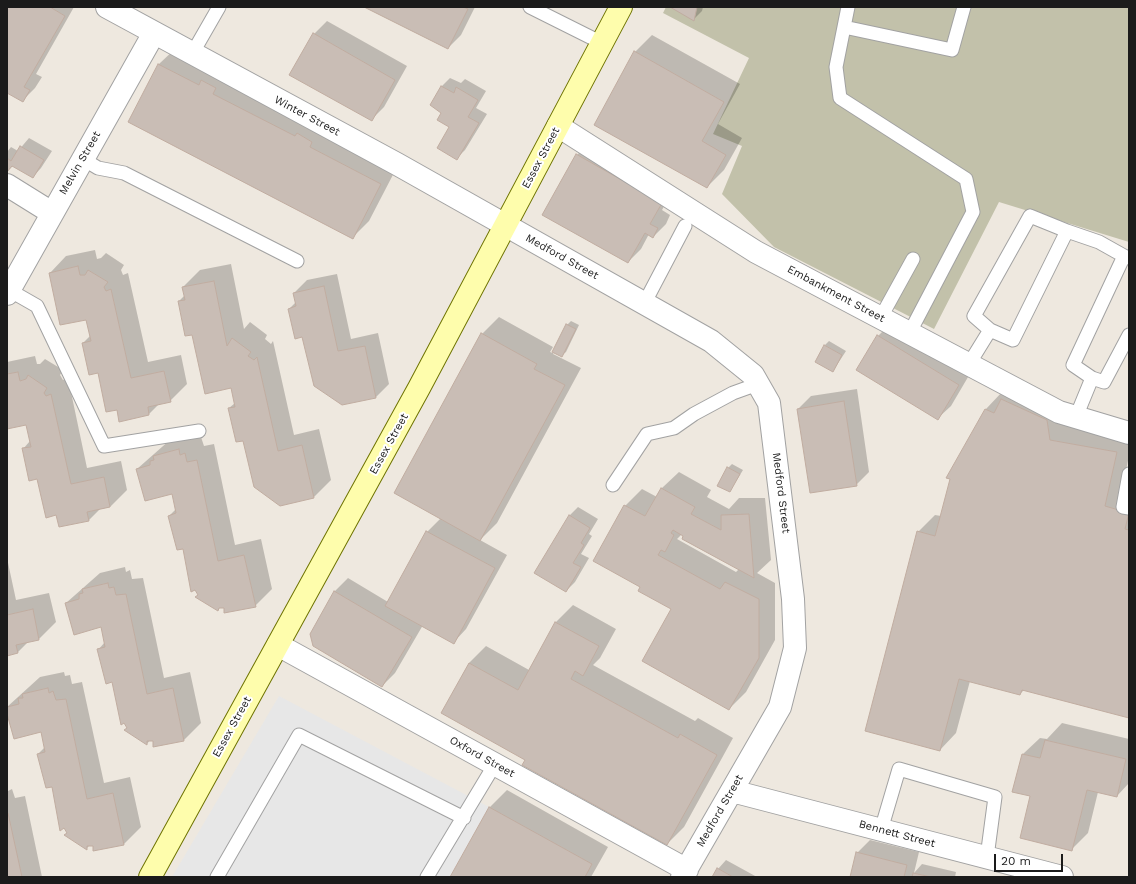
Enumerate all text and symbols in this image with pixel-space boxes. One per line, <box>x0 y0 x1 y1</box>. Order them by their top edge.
street label: Winter Street <box>272 93 342 139</box>
street label: Essex Street <box>519 125 563 191</box>
street label: Melvin Street <box>57 129 103 197</box>
street label: Medford Street <box>523 231 601 283</box>
street label: Embankment Street <box>785 263 887 325</box>
street label: Essex Street <box>367 411 411 477</box>
street label: Medford Street <box>769 452 793 534</box>
street label: Essex Street <box>210 694 254 760</box>
street label: Oxford Street <box>447 734 517 780</box>
street label: Medford Street <box>694 772 746 850</box>
street label: Bennett Street <box>857 817 937 851</box>
scale bar <box>996 846 1065 872</box>
text: 20 m <box>1001 854 1031 868</box>

